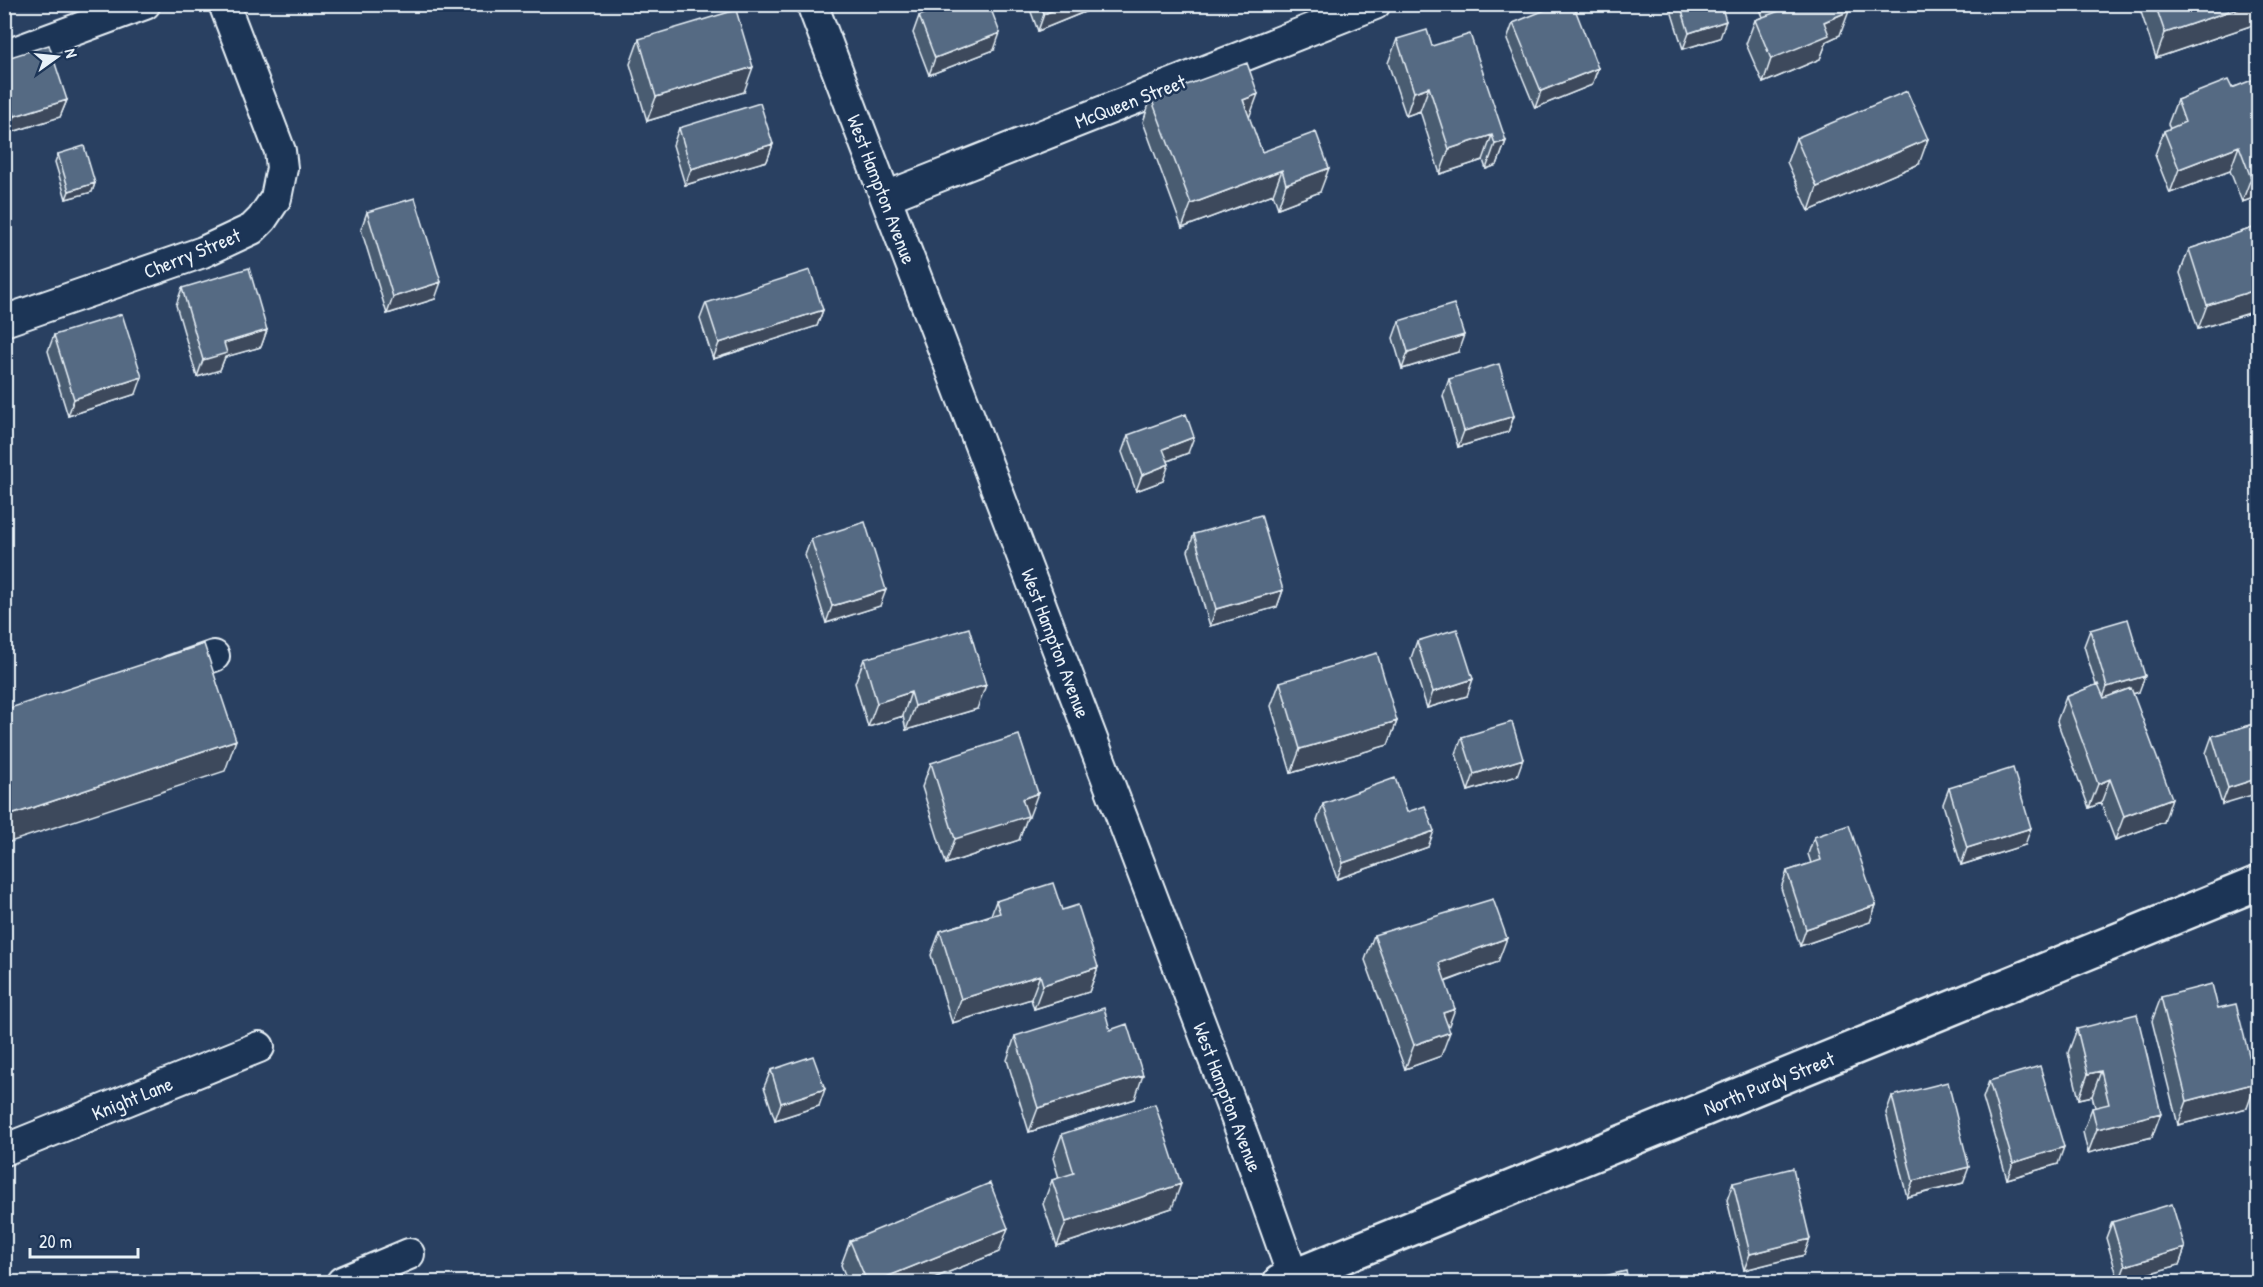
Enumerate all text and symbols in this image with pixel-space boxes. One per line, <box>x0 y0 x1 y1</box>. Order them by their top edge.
north arrow <box>27 27 87 87</box>
text: N <box>60 46 83 61</box>
street label: McQueen Street <box>1071 67 1190 135</box>
street label: West Hampton Avenue <box>841 110 923 268</box>
street label: Cherry Street <box>139 221 246 285</box>
street label: West Hampton Avenue <box>1015 564 1097 722</box>
street label: West Hampton Avenue <box>1187 1018 1269 1176</box>
street label: North Purdy Street <box>1699 1044 1840 1122</box>
street label: Knight Lane <box>88 1070 177 1126</box>
scale bar <box>30 1221 138 1259</box>
text: 20 m <box>39 1229 72 1254</box>

